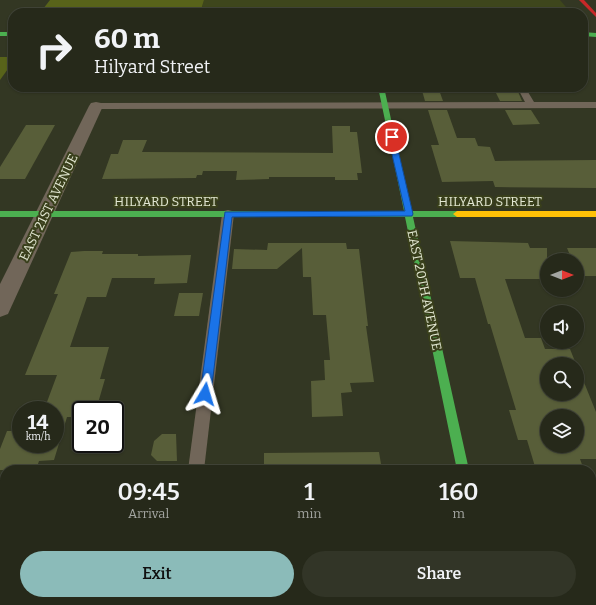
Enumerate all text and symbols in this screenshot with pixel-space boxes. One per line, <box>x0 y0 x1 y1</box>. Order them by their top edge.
text: 60 m <box>94 22 160 55</box>
icon: right <box>28 24 80 76</box>
text: Hilyard Street <box>94 56 210 78</box>
pin <box>375 120 409 154</box>
icon: arrive <box>381 126 403 148</box>
street label: EAST 21ST AVENUE <box>16 151 81 263</box>
street label: HILYARD STREET <box>114 194 218 209</box>
street label: HILYARD STREET <box>438 194 542 209</box>
street label: EAST 20TH AVENUE <box>404 229 445 352</box>
north arrow <box>540 253 584 297</box>
map controls <box>540 253 584 453</box>
button: sound <box>540 305 584 349</box>
button: search <box>540 357 584 401</box>
position arrow <box>184 373 226 415</box>
speed limit sign: 20 <box>72 401 124 453</box>
button: layers <box>540 409 584 453</box>
text: 14 <box>28 410 48 434</box>
text: km/h <box>26 431 50 443</box>
text: 09:45 <box>117 478 180 506</box>
text: 1 <box>304 478 314 506</box>
text: 160 <box>439 478 479 506</box>
text: Arrival <box>128 506 169 521</box>
text: min <box>297 506 322 521</box>
text: m <box>453 506 465 521</box>
button: Exit <box>20 551 294 597</box>
button: Share <box>302 551 576 597</box>

